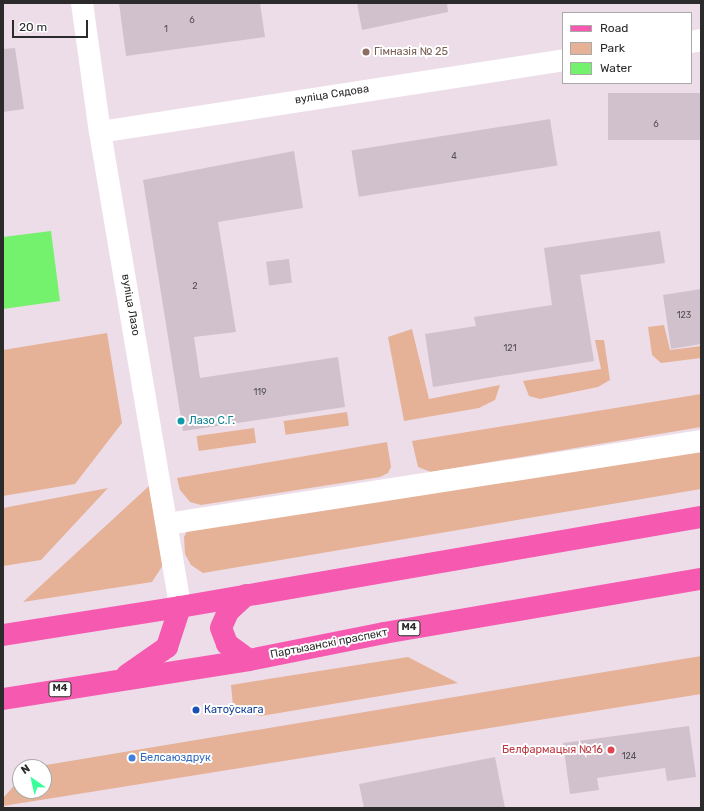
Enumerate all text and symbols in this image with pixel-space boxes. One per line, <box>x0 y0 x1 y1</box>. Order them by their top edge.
scale bar <box>14 12 90 38</box>
legend <box>562 12 692 84</box>
house number: 6 <box>189 15 195 25</box>
text: 20 m <box>19 20 47 34</box>
text: Road <box>600 21 628 35</box>
house number: 1 <box>164 24 168 34</box>
text: Park <box>600 41 625 55</box>
place label: Гімназія № 25 <box>374 45 448 59</box>
marker: Гімназія № 25 <box>361 47 371 57</box>
text: Water <box>600 61 632 75</box>
street label: вуліца Сядова <box>294 83 370 107</box>
house number: 6 <box>653 119 659 129</box>
house number: 4 <box>451 151 457 161</box>
street label: вуліца Лазо <box>118 273 142 337</box>
house number: 2 <box>192 281 198 291</box>
house number: 123 <box>677 310 691 320</box>
house number: 121 <box>504 343 516 353</box>
house number: 119 <box>253 387 267 397</box>
place label: Лазо С.Г. <box>189 414 235 428</box>
marker: Лазо С.Г. <box>176 416 186 426</box>
road number: М4 <box>397 620 421 636</box>
street label: Партызанскі праспект <box>269 626 389 662</box>
road number: М4 <box>48 681 72 697</box>
place label: Катоўскага <box>204 703 264 717</box>
marker: Катоўскага <box>191 705 201 715</box>
place label: Белфармацыя №16 <box>502 743 603 757</box>
marker: Белфармацыя №16 <box>606 745 616 755</box>
place label: Белсаюздрук <box>140 751 211 765</box>
house number: 124 <box>622 751 636 761</box>
marker: Белсаюздрук <box>127 753 137 763</box>
north arrow <box>12 759 52 799</box>
text: N <box>19 762 32 777</box>

